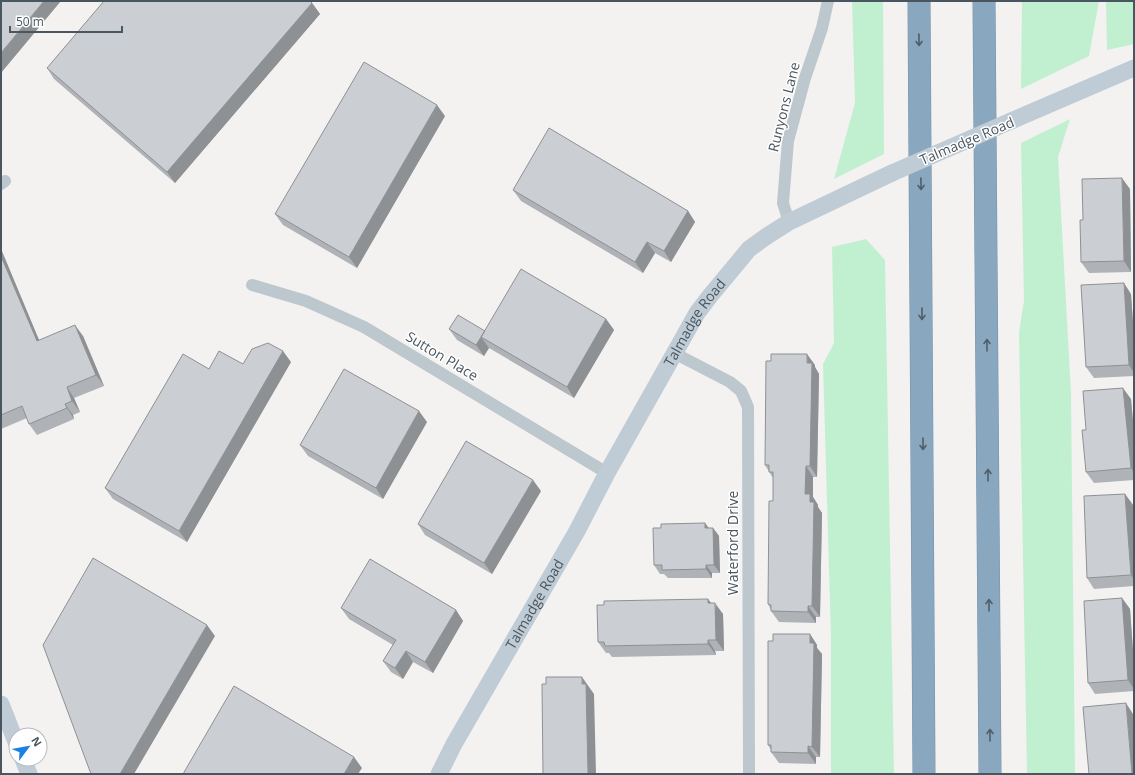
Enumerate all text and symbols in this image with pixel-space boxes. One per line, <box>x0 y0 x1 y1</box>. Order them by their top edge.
scale bar <box>10 8 122 34</box>
text: 50 m <box>16 13 44 30</box>
one-way arrow <box>915 33 923 46</box>
street label: Runyons Lane <box>763 60 804 154</box>
street label: Talmadge Road <box>917 112 1017 169</box>
one-way arrow <box>917 177 925 190</box>
street label: Talmadge Road <box>659 274 729 370</box>
one-way arrow <box>918 307 926 320</box>
street label: Sutton Place <box>403 327 482 385</box>
one-way arrow <box>983 339 991 352</box>
one-way arrow <box>919 437 926 450</box>
one-way arrow <box>984 469 992 482</box>
street label: Waterford Drive <box>723 491 742 595</box>
street label: Talmadge Road <box>501 555 568 652</box>
one-way arrow <box>985 599 993 612</box>
north arrow <box>8 727 48 767</box>
one-way arrow <box>986 729 994 742</box>
text: N <box>28 734 46 749</box>

